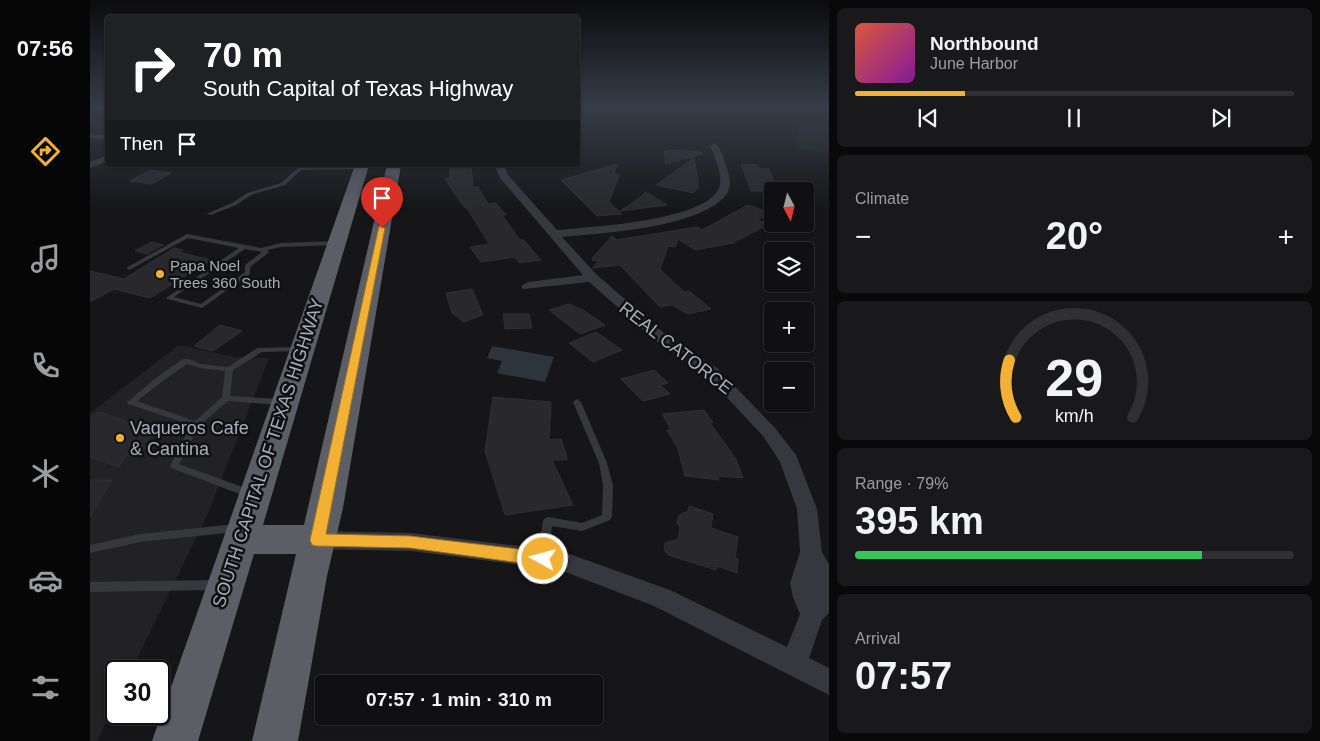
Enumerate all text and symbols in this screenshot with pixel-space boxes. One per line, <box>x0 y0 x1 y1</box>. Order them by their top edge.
text: Northbound <box>930 33 1039 54</box>
icon: right <box>120 35 185 100</box>
text: 70 m <box>203 35 283 74</box>
text: 07:56 <box>17 36 73 61</box>
text: June Harbor <box>930 55 1018 72</box>
text: South Capital of Texas Highway <box>203 76 513 101</box>
icon: previous <box>914 104 942 132</box>
icon: pause <box>1060 104 1088 132</box>
icon: next <box>1207 104 1235 132</box>
icon: arrive <box>173 130 201 158</box>
text: Then <box>120 133 163 154</box>
icon: directions <box>28 134 63 169</box>
pin <box>361 177 403 228</box>
north arrow <box>764 182 814 232</box>
map controls <box>764 182 814 412</box>
icon: arrive <box>368 184 396 212</box>
text: Climate <box>855 190 909 207</box>
text: 20° <box>1046 215 1103 257</box>
text: − <box>855 221 871 252</box>
text: + <box>1278 221 1294 252</box>
icon: music <box>28 241 63 276</box>
button: layers <box>764 242 814 292</box>
place label: Papa Noel Trees 360 South <box>170 257 280 291</box>
marker: Papa Noel Trees 360 South <box>154 268 166 280</box>
street label: SOUTH CAPITAL OF TEXAS HIGHWAY <box>208 296 328 610</box>
street label: REAL CATORCE <box>616 298 736 398</box>
button: + <box>764 302 814 352</box>
icon: phone <box>28 348 63 383</box>
text: 29 <box>1046 349 1103 407</box>
button: − <box>764 362 814 412</box>
text: km/h <box>1055 406 1094 426</box>
place label: Vaqueros Cafe & Cantina <box>130 418 249 459</box>
marker: Vaqueros Cafe & Cantina <box>114 432 126 444</box>
icon: climate <box>28 456 63 491</box>
text: Range · 79% <box>855 475 948 492</box>
text: 395 km <box>855 500 984 542</box>
position arrow <box>516 532 568 584</box>
icon: car <box>28 563 63 598</box>
text: Arrival <box>855 630 900 647</box>
text: 07:57 <box>855 655 952 697</box>
speed limit sign: 30 <box>105 660 170 725</box>
icon: filters <box>28 670 63 705</box>
text: 07:57 · 1 min · 310 m <box>366 689 552 710</box>

